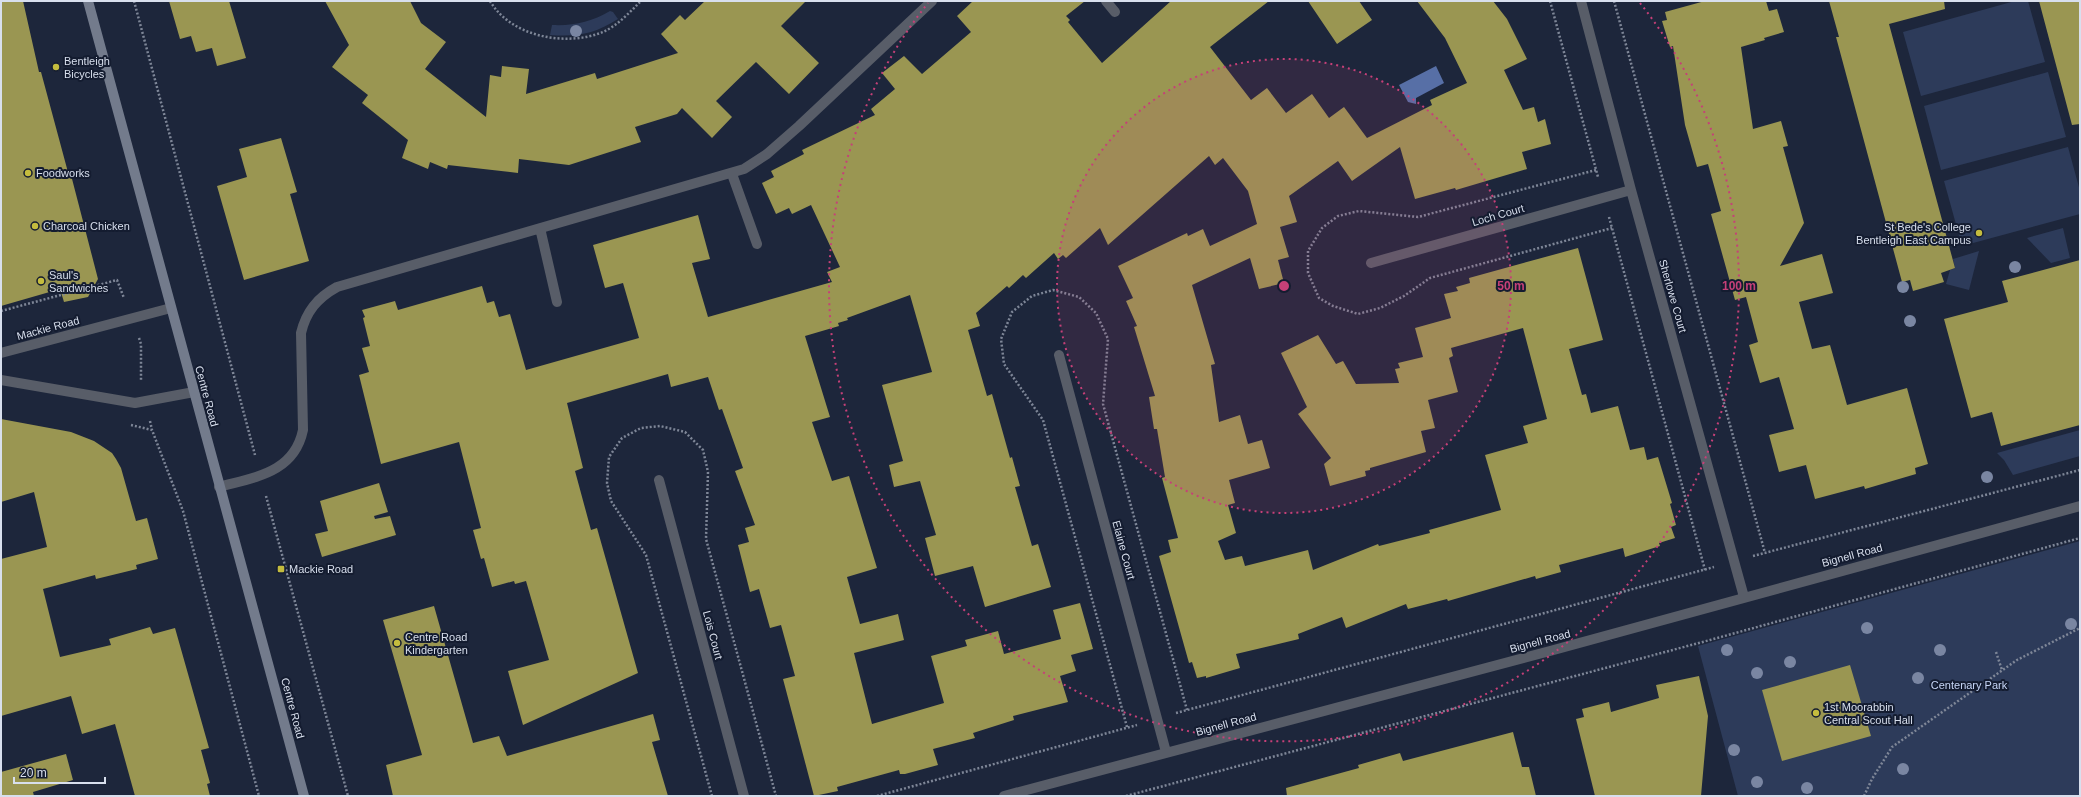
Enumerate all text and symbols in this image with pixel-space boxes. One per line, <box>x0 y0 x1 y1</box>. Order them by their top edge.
place label: Bentleigh Bicycles <box>64 55 110 80</box>
marker: Bentleigh Bicycles <box>51 62 61 72</box>
place label: Foodworks <box>36 167 90 179</box>
marker: Foodworks <box>23 168 33 178</box>
street label: Loch Court <box>1470 202 1526 228</box>
place label: Charcoal Chicken <box>43 220 130 232</box>
marker: Charcoal Chicken <box>30 221 40 231</box>
place label: St Bede's College Bentleigh East Campus <box>1856 221 1971 246</box>
marker: St Bede's College Bentleigh East Campus <box>1974 228 1984 238</box>
street label: Sherlowe Court <box>1657 258 1689 334</box>
place label: Saul's Sandwiches <box>49 269 109 294</box>
marker: Saul's Sandwiches <box>36 276 46 286</box>
centre of rings <box>1277 279 1291 293</box>
text: 50 m <box>1497 279 1525 293</box>
text: 100 m <box>1722 279 1756 293</box>
street label: Mackie Road <box>15 314 81 342</box>
street label: Centre Road <box>193 364 221 428</box>
street label: Elaine Court <box>1110 519 1138 581</box>
street label: Bignell Road <box>1820 541 1884 569</box>
place label: Mackie Road <box>289 563 353 575</box>
marker: Mackie Road <box>276 564 286 574</box>
street label: Lois Court <box>701 609 725 661</box>
street label: Bignell Road <box>1508 627 1572 655</box>
place label: Centre Road Kindergarten <box>405 631 468 656</box>
marker: Centre Road Kindergarten <box>392 638 402 648</box>
street label: Centre Road <box>279 676 307 740</box>
park label: Centenary Park <box>1931 679 2008 691</box>
place label: 1st Moorabbin Central Scout Hall <box>1824 701 1913 726</box>
marker: 1st Moorabbin Central Scout Hall <box>1811 708 1821 718</box>
street label: Bignell Road <box>1194 710 1258 738</box>
scale bar <box>14 759 105 785</box>
text: 20 m <box>20 766 47 780</box>

